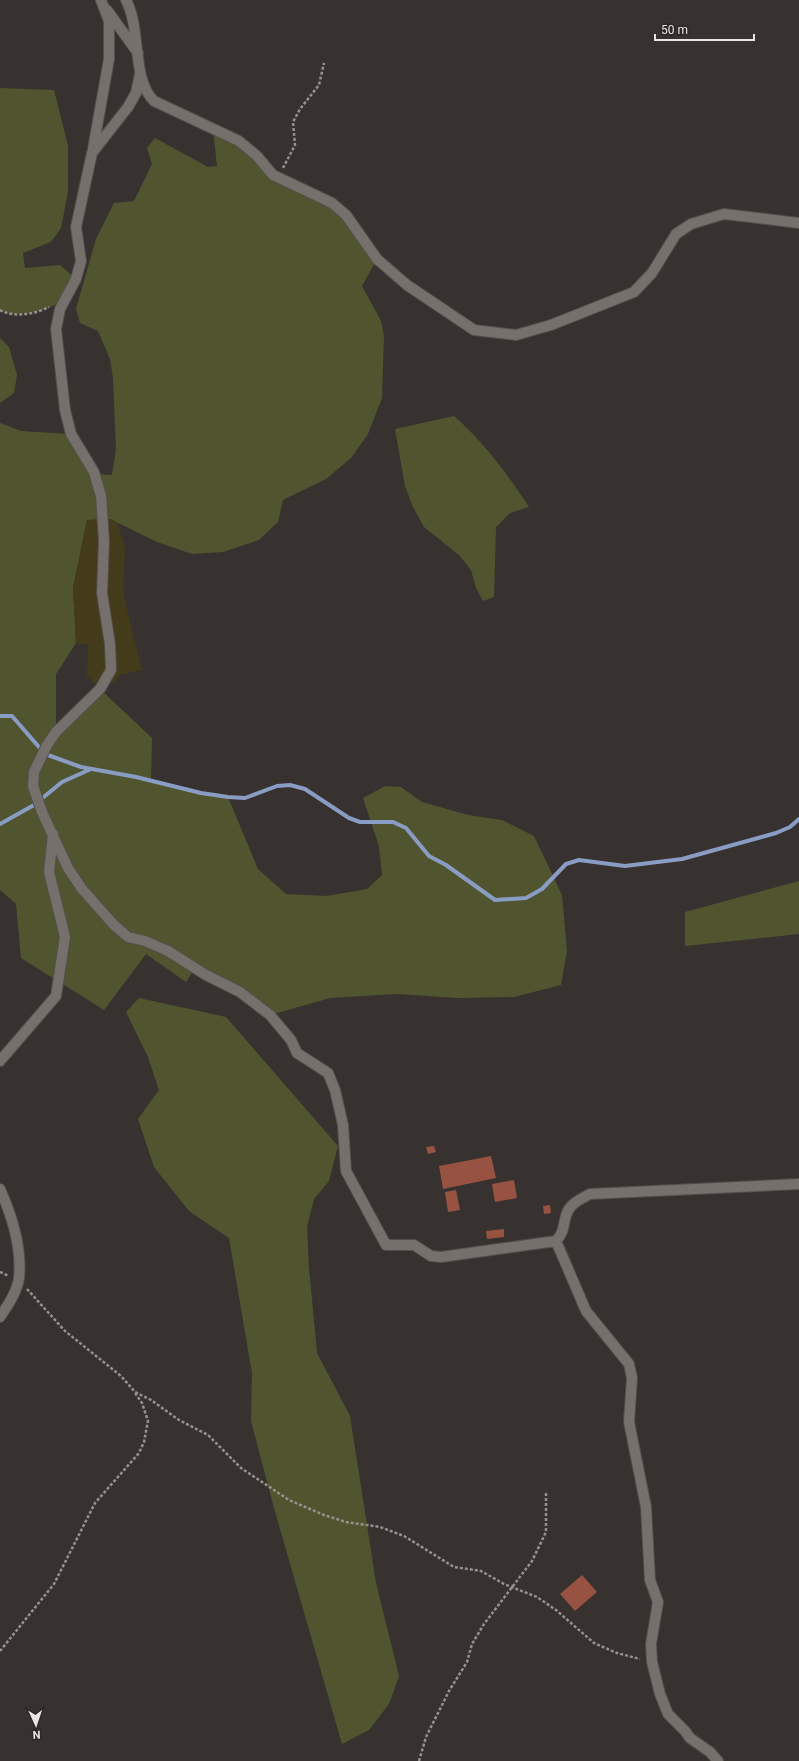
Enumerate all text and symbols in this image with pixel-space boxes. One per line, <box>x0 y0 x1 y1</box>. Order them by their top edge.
scale bar <box>655 16 754 42</box>
text: 50 m <box>661 23 688 37</box>
north arrow <box>16 1705 56 1745</box>
text: N <box>32 1728 41 1741</box>

